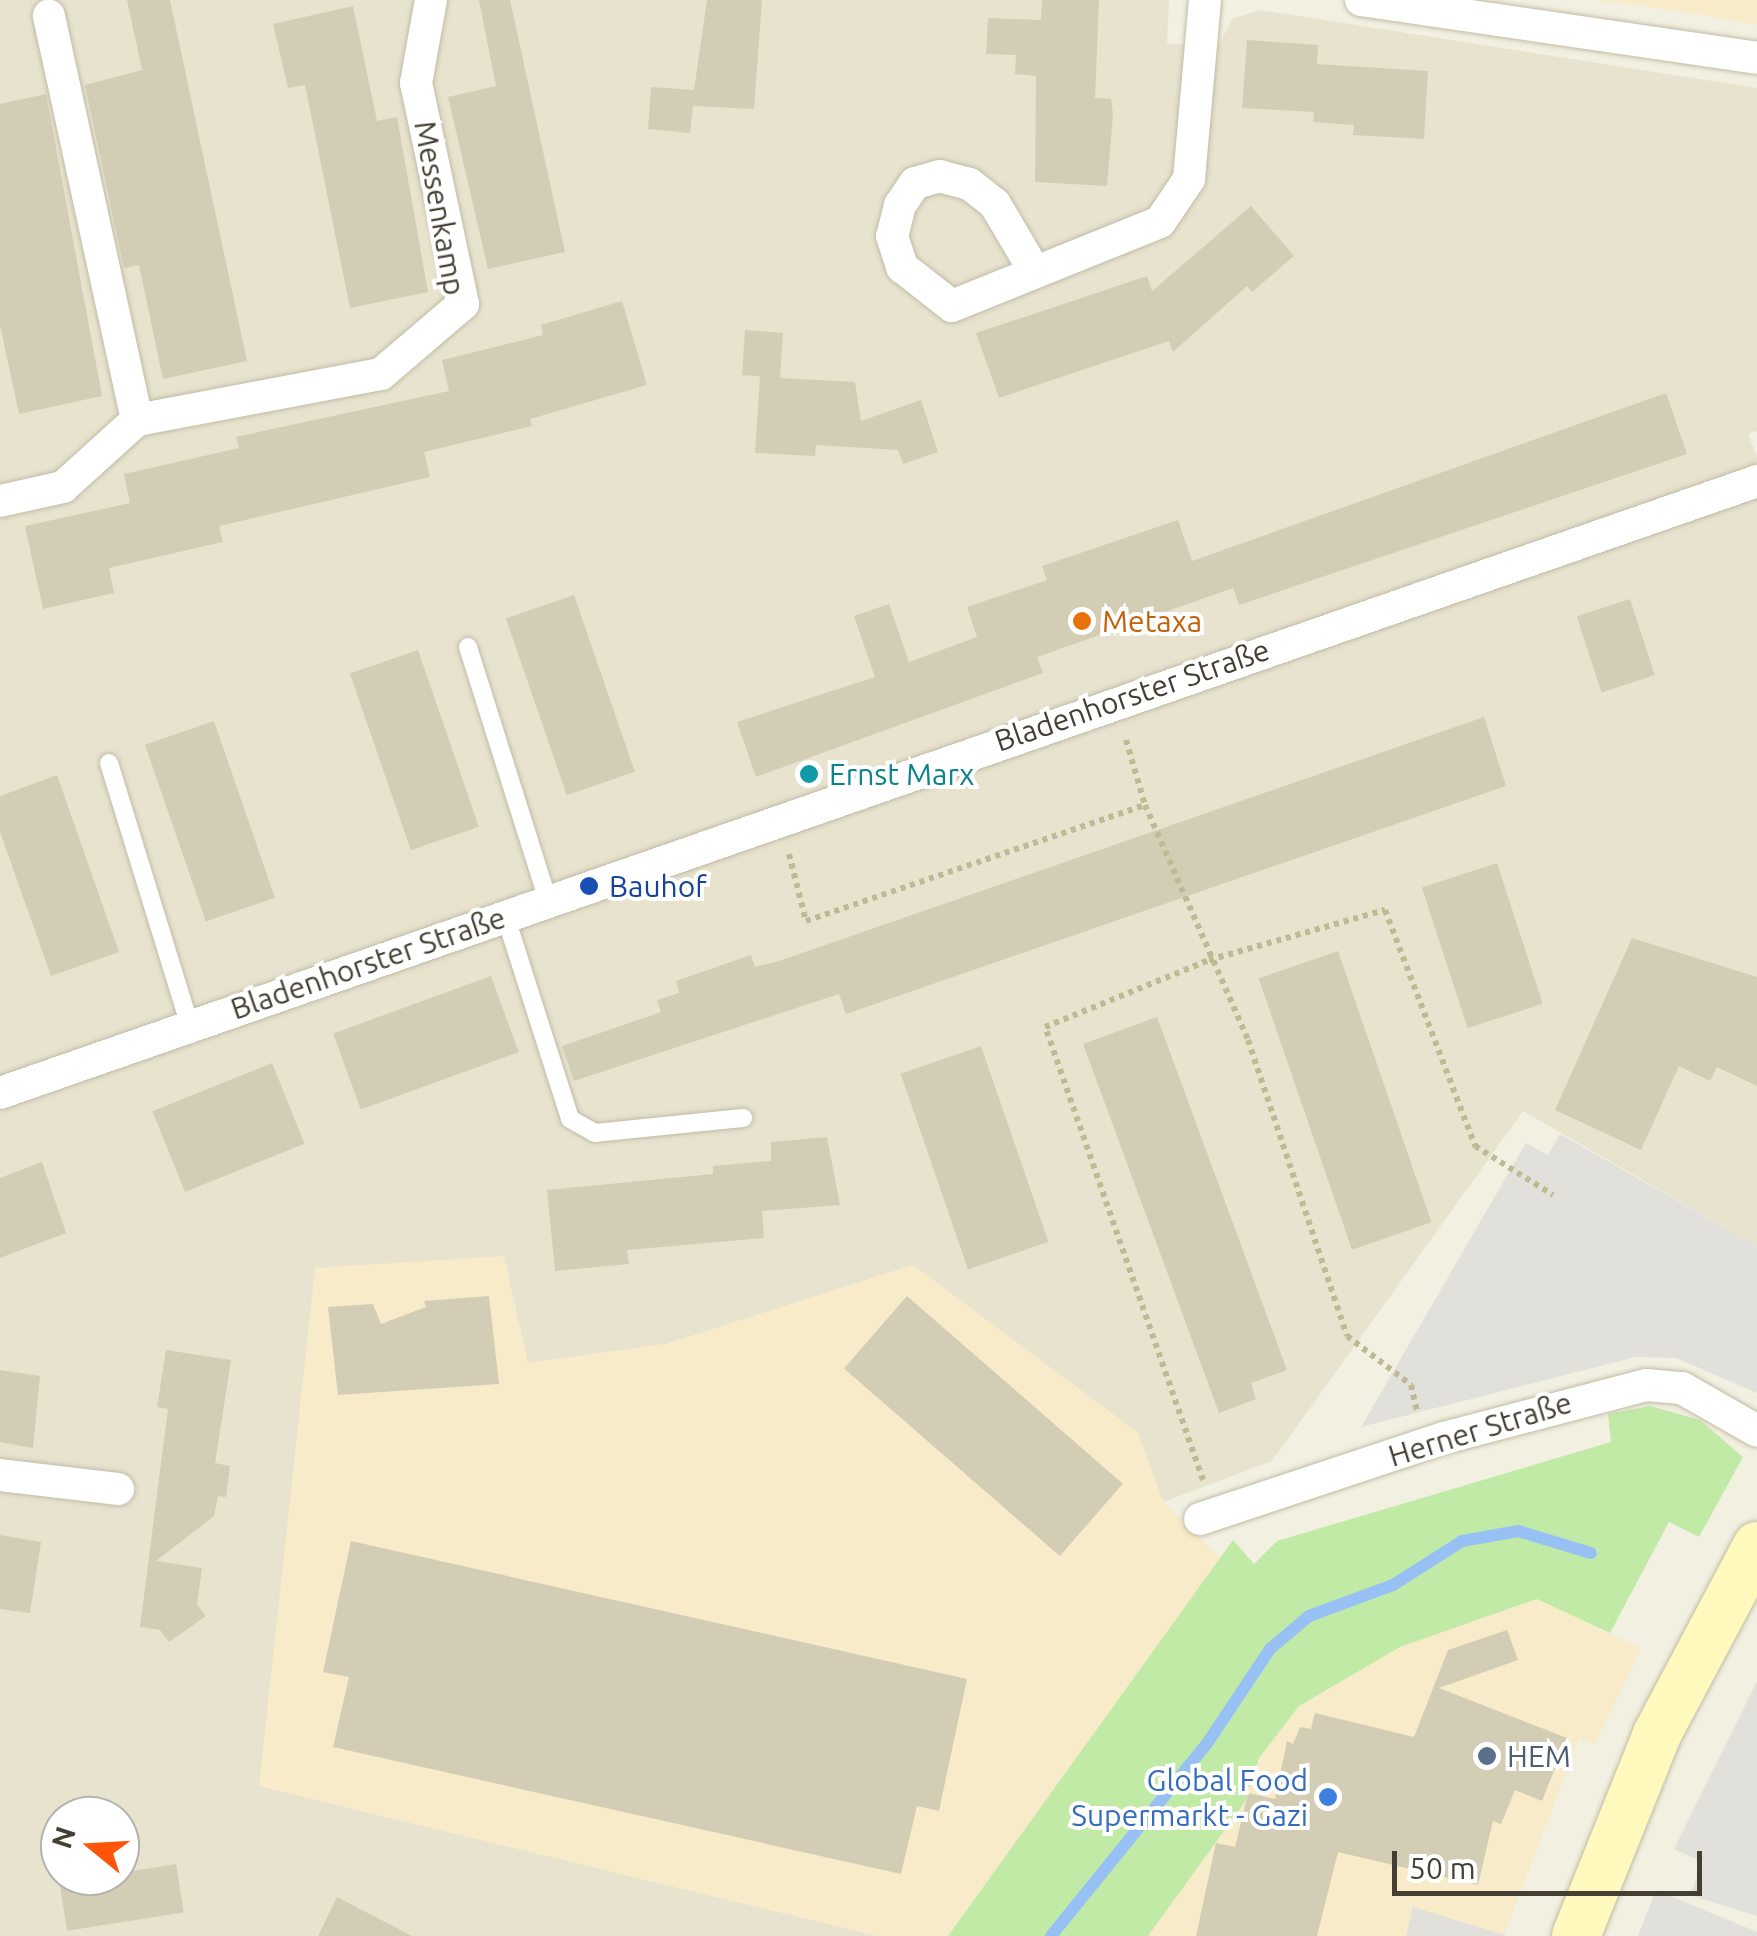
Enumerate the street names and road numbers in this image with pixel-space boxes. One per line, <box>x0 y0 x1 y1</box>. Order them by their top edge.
street label: Messenkamp <box>407 118 473 298</box>
street label: Bladenhorster Straße <box>990 631 1274 759</box>
street label: Bladenhorster Straße <box>226 899 510 1027</box>
street label: Herner Straße <box>1384 1384 1576 1474</box>

